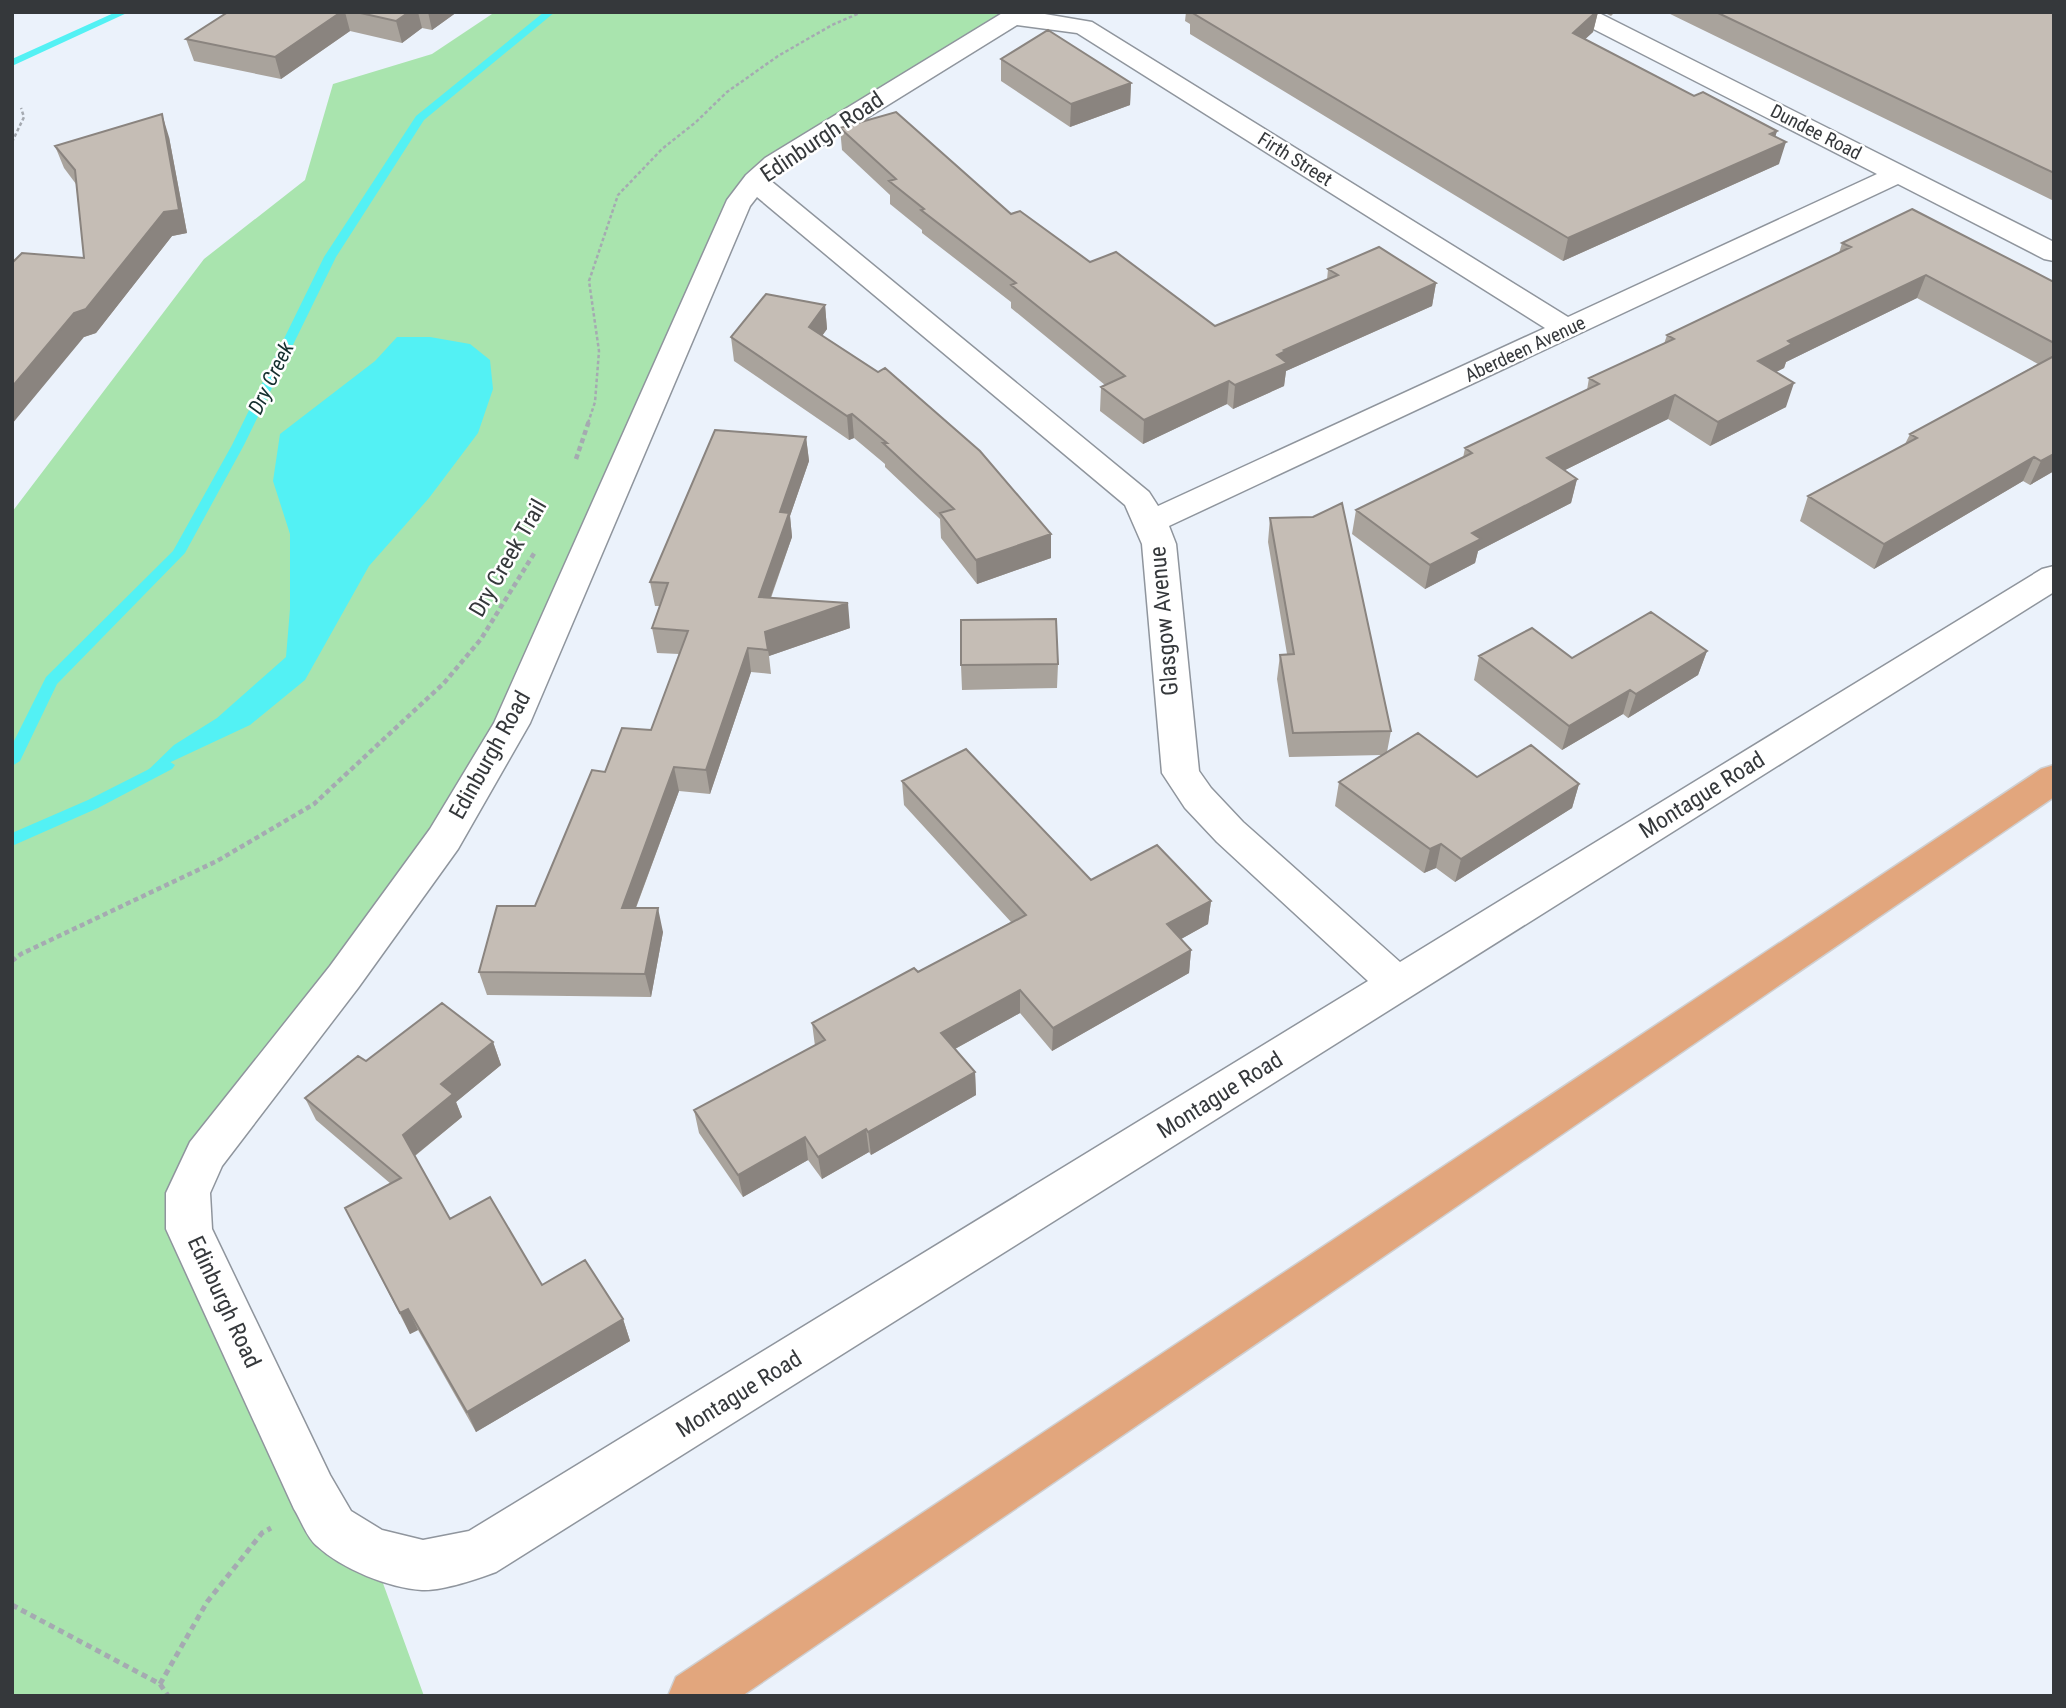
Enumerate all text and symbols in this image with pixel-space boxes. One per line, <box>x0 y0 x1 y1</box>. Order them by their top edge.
street label: Edinburgh Road <box>755 86 889 188</box>
street label: Dundee Road <box>1767 99 1865 165</box>
street label: Firth Street <box>1254 127 1336 191</box>
street label: Aberdeen Avenue <box>1461 311 1589 387</box>
water label: Dry Creek <box>243 337 299 418</box>
street label: Dry Creek Trail <box>464 494 552 622</box>
street label: Glasgow Avenue <box>1144 545 1184 697</box>
street label: Edinburgh Road <box>444 686 536 824</box>
street label: Montague Road <box>1634 746 1770 844</box>
street label: Montague Road <box>1152 1046 1288 1144</box>
street label: Edinburgh Road <box>182 1232 266 1372</box>
street label: Montague Road <box>671 1345 807 1443</box>

